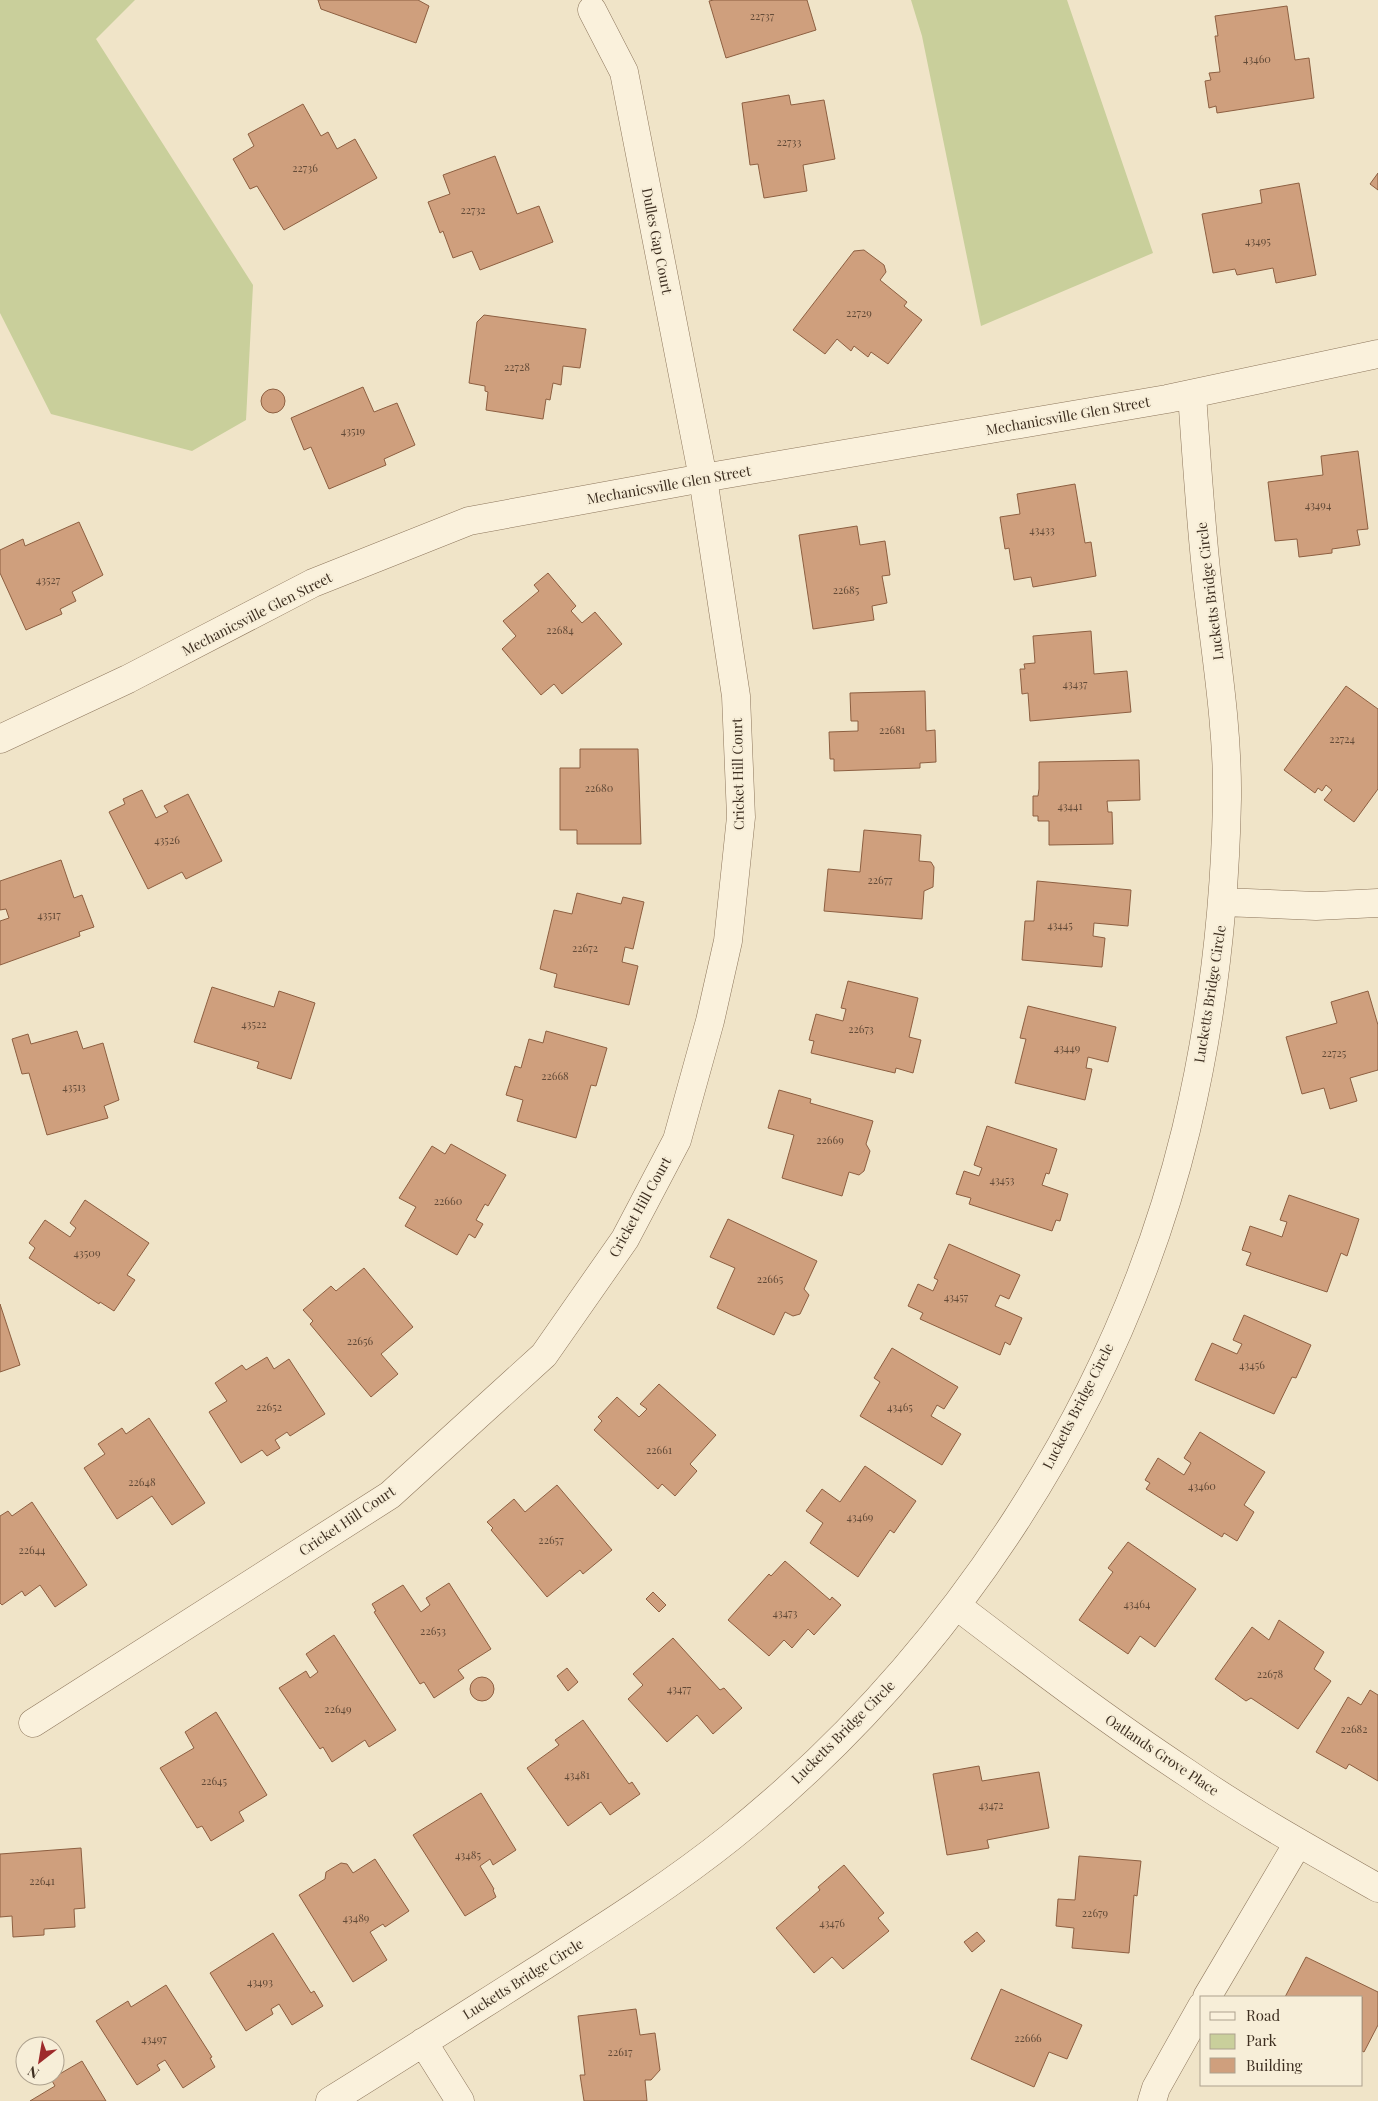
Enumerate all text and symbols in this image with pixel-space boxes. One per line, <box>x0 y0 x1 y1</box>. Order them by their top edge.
house number: 22737 <box>750 8 775 23</box>
house number: 43460 <box>1243 51 1271 66</box>
house number: 22733 <box>777 134 801 149</box>
house number: 22736 <box>292 160 318 175</box>
street label: Dulles Gap Court <box>638 186 677 297</box>
house number: 22732 <box>460 202 486 217</box>
house number: 43495 <box>1245 233 1271 248</box>
house number: 22729 <box>846 305 872 320</box>
house number: 22728 <box>504 359 530 374</box>
street label: Mechanicsville Glen Street <box>984 392 1152 439</box>
house number: 43519 <box>341 423 366 438</box>
street label: Mechanicsville Glen Street <box>585 461 753 508</box>
house number: 43494 <box>1305 497 1332 512</box>
street label: Lucketts Bridge Circle <box>1192 521 1227 661</box>
house number: 43433 <box>1029 522 1055 537</box>
street label: Mechanicsville Glen Street <box>178 567 336 660</box>
house number: 43527 <box>36 572 61 587</box>
house number: 22685 <box>833 582 860 597</box>
house number: 22684 <box>546 622 574 637</box>
house number: 43437 <box>1063 676 1088 691</box>
street label: Cricket Hill Court <box>727 717 748 830</box>
house number: 22681 <box>879 722 905 737</box>
house number: 22724 <box>1329 731 1355 746</box>
house number: 22680 <box>585 780 614 795</box>
house number: 43441 <box>1057 798 1083 813</box>
house number: 43526 <box>154 832 180 847</box>
house number: 22677 <box>867 872 893 887</box>
house number: 43517 <box>37 907 61 922</box>
house number: 43445 <box>1047 917 1073 932</box>
street label: Lucketts Bridge Circle <box>1189 924 1230 1064</box>
house number: 22672 <box>572 940 598 955</box>
house number: 43522 <box>241 1016 267 1031</box>
house number: 22673 <box>848 1021 874 1036</box>
house number: 43449 <box>1054 1040 1081 1055</box>
house number: 22725 <box>1322 1045 1347 1060</box>
house number: 22668 <box>541 1068 569 1083</box>
house number: 43513 <box>62 1079 86 1094</box>
house number: 22669 <box>816 1132 844 1147</box>
street label: Cricket Hill Court <box>604 1152 676 1260</box>
house number: 43453 <box>989 1172 1015 1187</box>
house number: 22660 <box>434 1193 463 1208</box>
house number: 43509 <box>74 1245 101 1260</box>
house number: 22665 <box>757 1271 784 1286</box>
house number: 43457 <box>944 1289 969 1304</box>
house number: 22656 <box>347 1333 374 1348</box>
street label: Lucketts Bridge Circle <box>1038 1340 1118 1472</box>
house number: 43456 <box>1239 1357 1265 1372</box>
house number: 22652 <box>256 1399 282 1414</box>
house number: 43465 <box>887 1399 913 1414</box>
house number: 22661 <box>646 1442 672 1457</box>
house number: 22648 <box>128 1474 156 1489</box>
house number: 43460 <box>1188 1478 1216 1493</box>
street label: Cricket Hill Court <box>295 1481 399 1560</box>
house number: 43469 <box>847 1509 874 1524</box>
house number: 22657 <box>538 1532 564 1547</box>
house number: 22644 <box>18 1542 46 1557</box>
house number: 43464 <box>1124 1596 1151 1611</box>
house number: 43473 <box>773 1605 797 1620</box>
house number: 22653 <box>420 1623 446 1638</box>
house number: 22678 <box>1257 1666 1283 1681</box>
street label: Lucketts Bridge Circle <box>787 1676 899 1788</box>
house number: 43477 <box>667 1681 692 1696</box>
house number: 22649 <box>324 1701 352 1716</box>
street label: Oatlands Grove Place <box>1102 1709 1223 1800</box>
house number: 22682 <box>1340 1721 1368 1736</box>
house number: 43481 <box>564 1767 590 1782</box>
house number: 22645 <box>201 1773 228 1788</box>
house number: 43472 <box>978 1797 1004 1812</box>
house number: 43485 <box>455 1847 481 1862</box>
house number: 22641 <box>29 1873 55 1888</box>
house number: 22679 <box>1082 1905 1109 1920</box>
house number: 43489 <box>343 1910 370 1925</box>
house number: 43476 <box>819 1915 845 1930</box>
street label: Lucketts Bridge Circle <box>459 1934 587 2023</box>
house number: 43493 <box>247 1974 273 1989</box>
legend <box>1200 1996 1363 2086</box>
text: Road <box>1246 2005 1280 2025</box>
house number: 22666 <box>1014 2030 1042 2045</box>
text: Park <box>1246 2030 1278 2050</box>
house number: 43497 <box>141 2031 167 2046</box>
north arrow <box>15 2036 65 2086</box>
house number: 22617 <box>608 2044 633 2059</box>
text: Building <box>1246 2055 1303 2075</box>
text: N <box>24 2062 42 2083</box>

